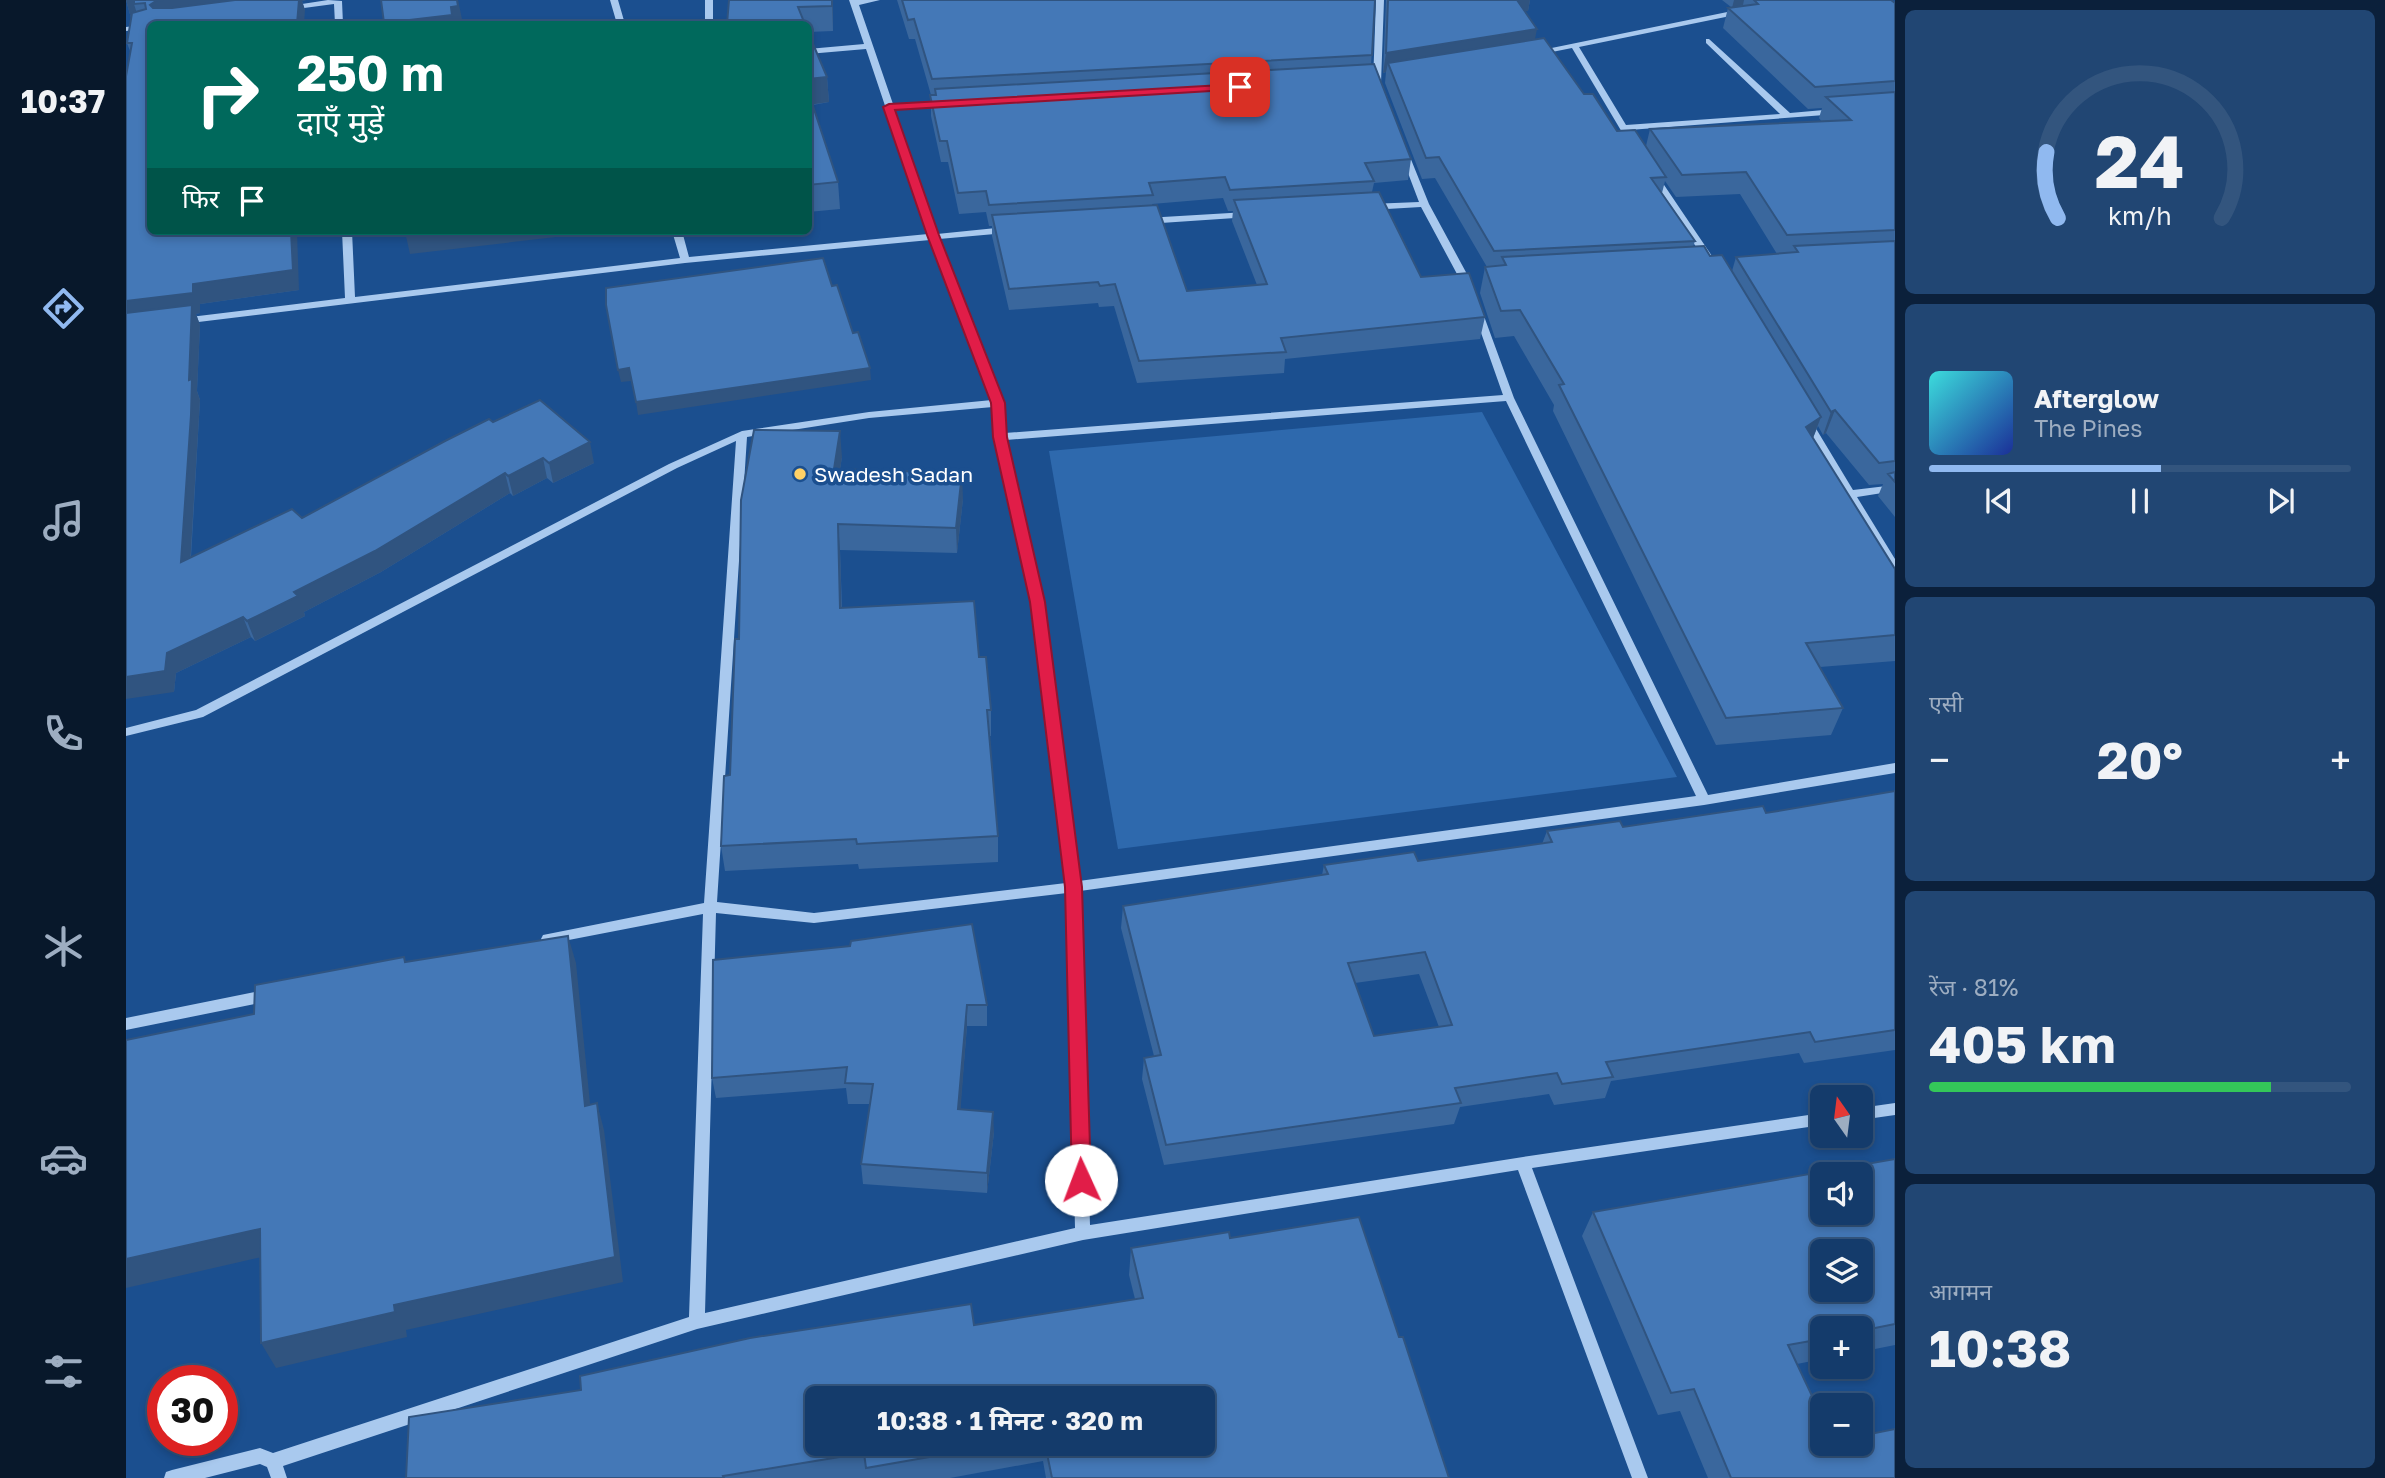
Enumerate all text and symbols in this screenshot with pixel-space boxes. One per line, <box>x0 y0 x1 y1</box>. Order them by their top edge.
text: 250 m <box>297 43 444 102</box>
icon: right <box>182 49 273 140</box>
pin <box>1210 57 1270 117</box>
icon: arrive <box>1221 68 1259 106</box>
text: 10:37 <box>21 82 105 120</box>
text: दाएँ मुड़ें <box>297 103 384 141</box>
text: 24 <box>2095 117 2185 204</box>
icon: arrive <box>233 182 271 220</box>
text: फिर <box>182 183 219 214</box>
text: km/h <box>2108 200 2172 231</box>
icon: directions <box>39 284 88 333</box>
text: Afterglow <box>2034 383 2159 414</box>
text: The Pines <box>2034 414 2142 442</box>
place label: Swadesh Sadan <box>814 461 973 487</box>
marker: Swadesh Sadan <box>792 466 808 482</box>
icon: previous <box>1980 482 2018 520</box>
icon: pause <box>2121 482 2159 520</box>
icon: next <box>2262 482 2300 520</box>
icon: music <box>39 496 88 545</box>
text: एसी <box>1929 689 1963 717</box>
icon: phone <box>39 709 88 758</box>
text: 20° <box>2097 728 2183 790</box>
text: − <box>1929 737 1950 782</box>
text: + <box>2330 737 2351 782</box>
icon: climate <box>39 922 88 971</box>
text: रेंज · 81% <box>1929 973 2018 1001</box>
text: 405 km <box>1929 1012 2116 1074</box>
north arrow <box>1810 1085 1872 1148</box>
map controls <box>1810 1085 1873 1456</box>
icon: car <box>39 1134 88 1183</box>
position arrow <box>1044 1143 1118 1217</box>
button: sound <box>1810 1162 1873 1225</box>
button: layers <box>1810 1239 1873 1302</box>
text: आगमन <box>1929 1277 1992 1305</box>
button: + <box>1810 1316 1873 1379</box>
text: 10:38 <box>1929 1316 2071 1378</box>
icon: filters <box>39 1347 88 1396</box>
speed limit sign: 30 <box>147 1365 238 1456</box>
button: − <box>1810 1393 1873 1456</box>
text: 10:38 · 1 मिनट · 320 m <box>877 1405 1143 1436</box>

